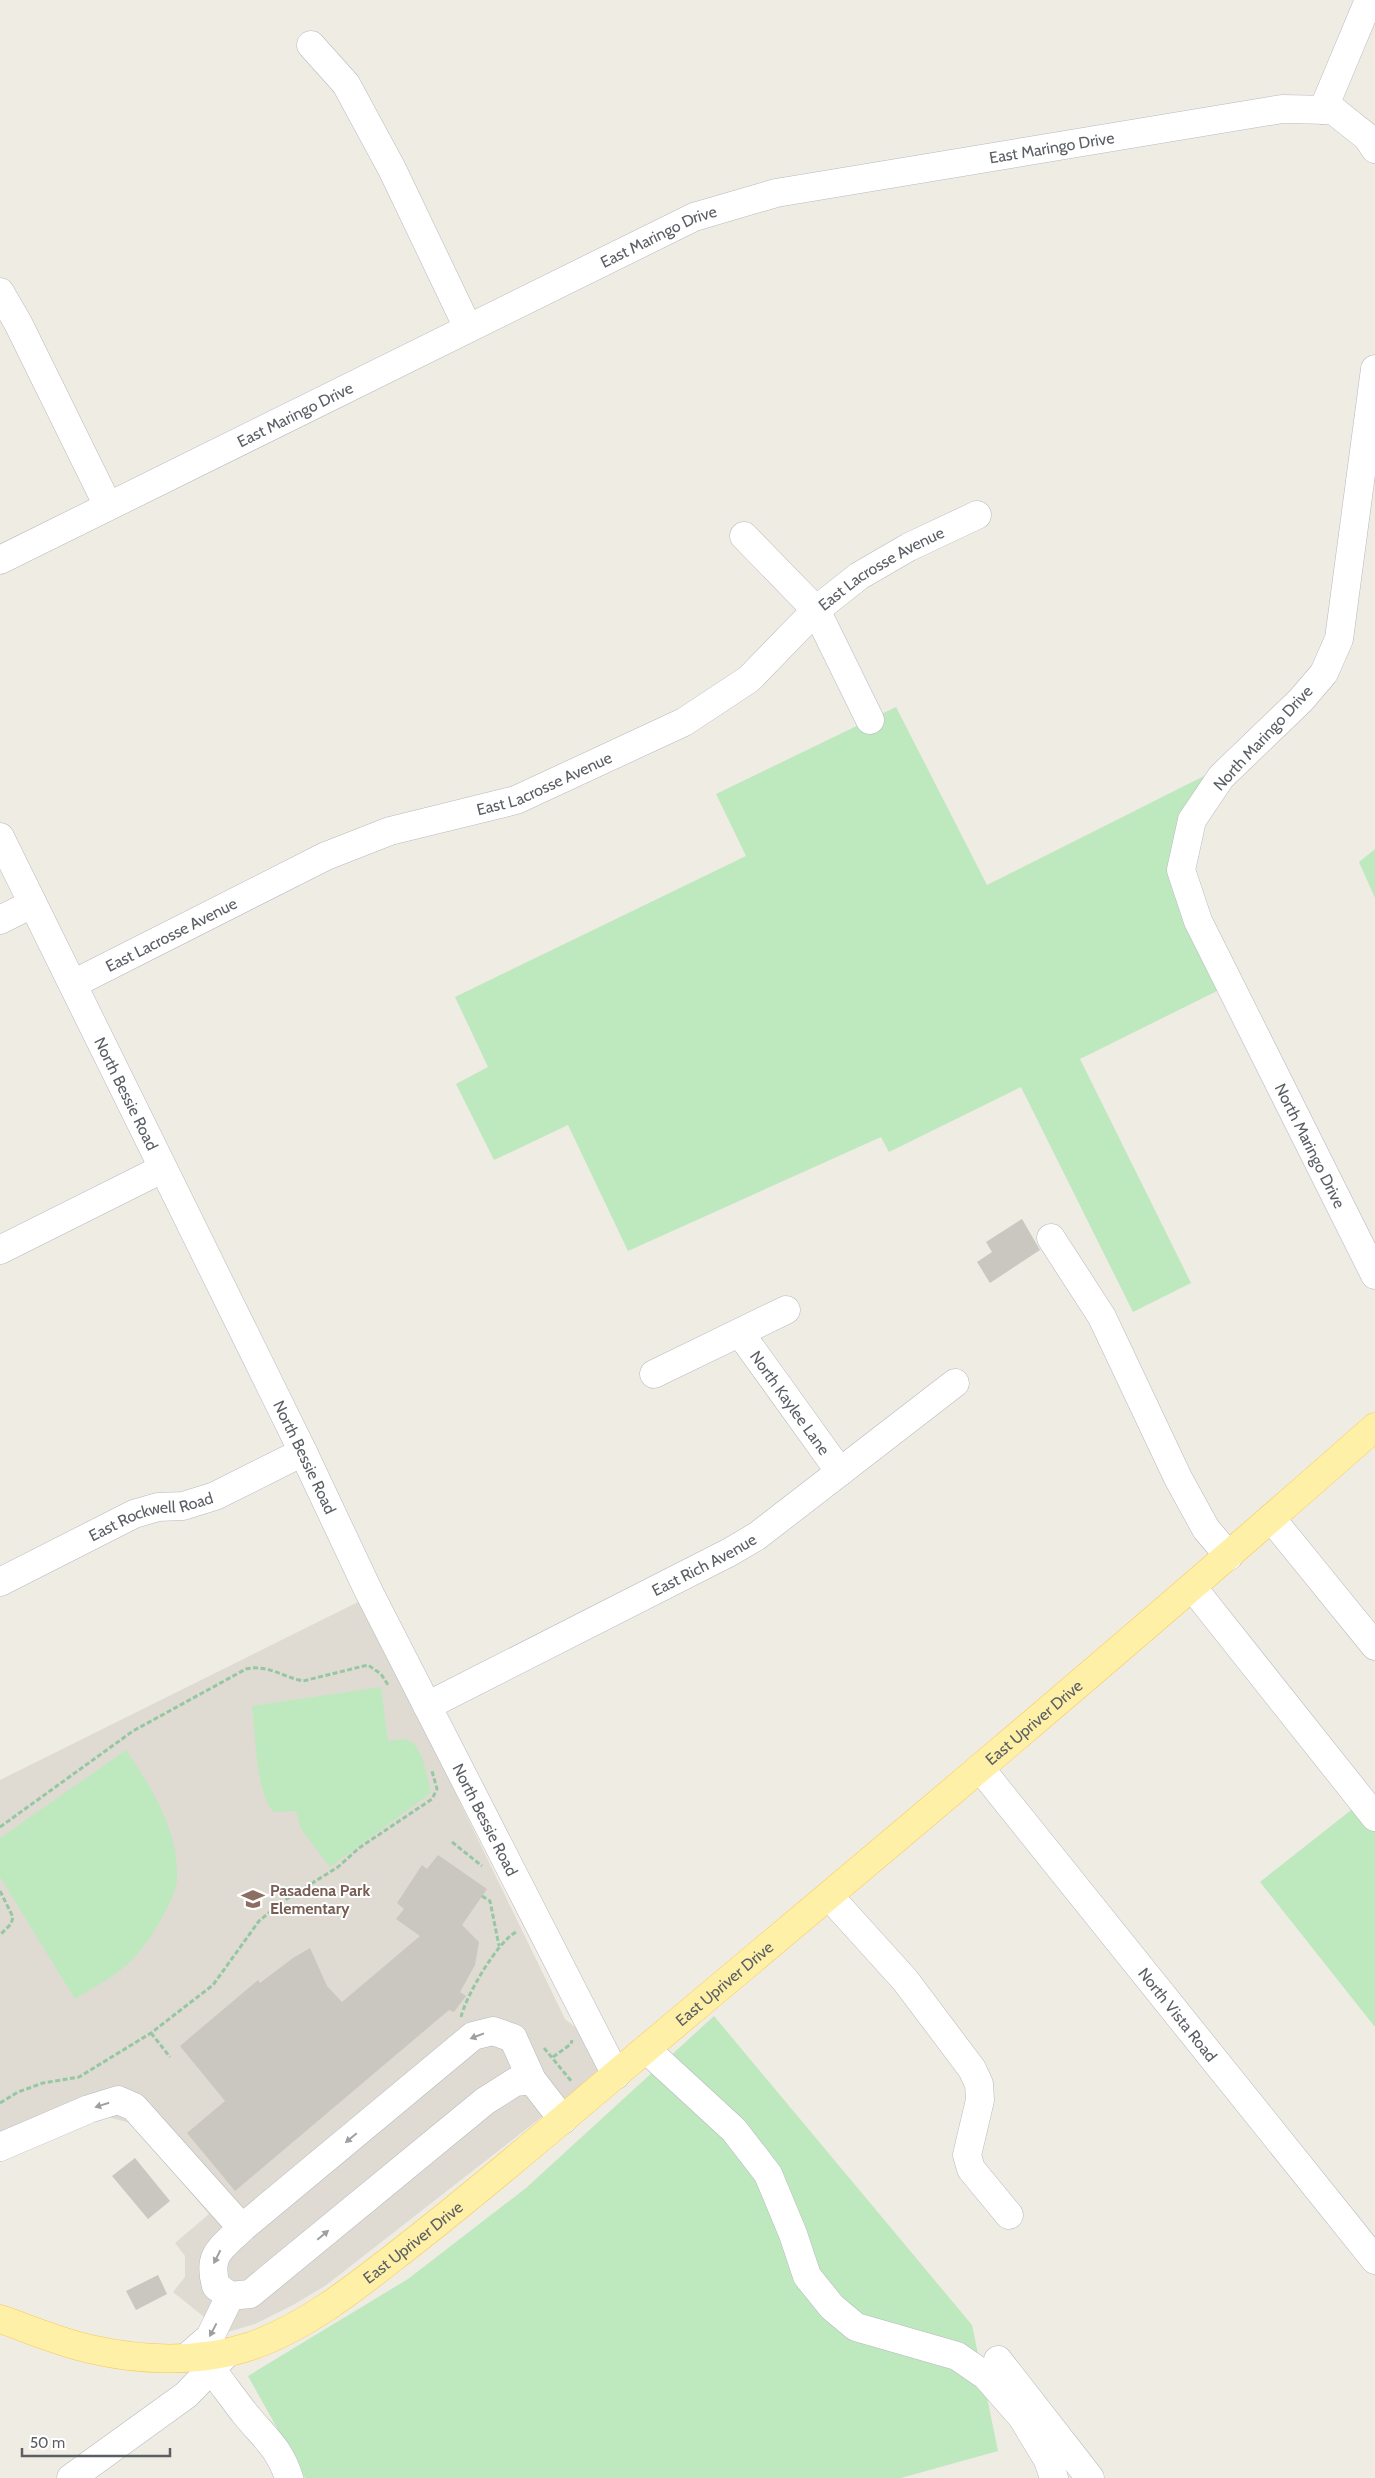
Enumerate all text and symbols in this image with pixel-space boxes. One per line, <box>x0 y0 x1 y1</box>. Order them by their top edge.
street label: East Maringo Drive <box>988 128 1116 167</box>
street label: East Maringo Drive <box>597 201 719 271</box>
street label: East Maringo Drive <box>234 378 356 451</box>
street label: East Lacrosse Avenue <box>814 522 947 614</box>
street label: North Maringo Drive <box>1209 681 1317 795</box>
street label: East Lacrosse Avenue <box>475 747 615 819</box>
street label: East Lacrosse Avenue <box>102 893 240 975</box>
street label: North Bessie Road <box>91 1034 162 1153</box>
street label: North Maringo Drive <box>1271 1080 1349 1211</box>
street label: North Kaylee Lane <box>746 1347 834 1459</box>
street label: North Bessie Road <box>270 1397 340 1517</box>
street label: East Rockwell Road <box>86 1488 215 1545</box>
street label: East Rich Avenue <box>648 1529 760 1600</box>
street label: East Upriver Drive <box>981 1676 1086 1769</box>
street label: North Bessie Road <box>449 1760 522 1879</box>
place label: Pasadena Park Elementary <box>270 1881 370 1918</box>
school or university icon: Pasadena Park Elementary <box>240 1886 266 1912</box>
street label: East Upriver Drive <box>672 1937 777 2030</box>
street label: North Vista Road <box>1135 1964 1221 2065</box>
one-way arrow <box>469 2032 484 2040</box>
one-way arrow <box>94 2101 109 2109</box>
one-way arrow <box>345 2132 358 2143</box>
street label: East Upriver Drive <box>359 2197 466 2287</box>
one-way arrow <box>316 2230 329 2241</box>
one-way arrow <box>213 2249 221 2264</box>
one-way arrow <box>209 2323 217 2337</box>
scale bar <box>22 2426 170 2458</box>
text: 50 m <box>30 2434 65 2452</box>

